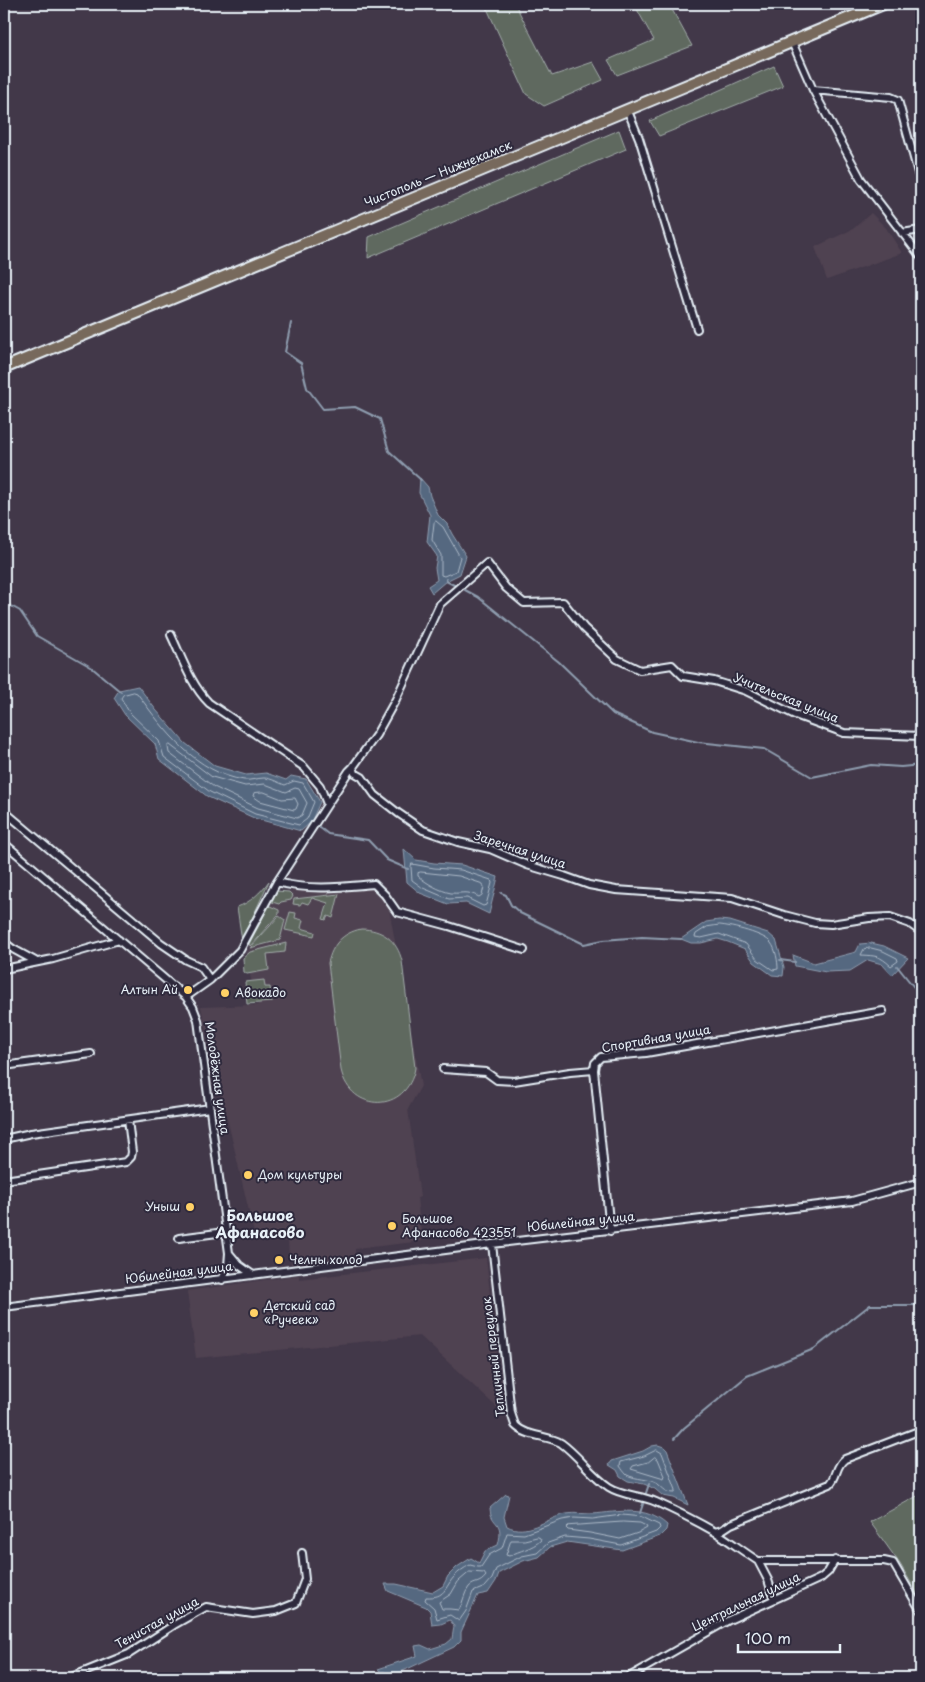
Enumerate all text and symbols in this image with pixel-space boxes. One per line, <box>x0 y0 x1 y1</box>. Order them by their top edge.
street label: Чистополь — Нижнекамск <box>361 135 515 211</box>
street label: Учительская улица <box>731 668 842 727</box>
street label: Заречная улица <box>472 826 569 873</box>
place label: Алтын Ай <box>121 980 178 998</box>
place label: Авокадо <box>235 983 286 1001</box>
marker: Алтын Ай <box>182 984 194 996</box>
marker: Авокадо <box>219 987 231 999</box>
street label: Молодёжная улица <box>201 1020 235 1136</box>
street label: Спортивная улица <box>600 1020 712 1056</box>
place label: Дом культуры <box>257 1165 342 1183</box>
marker: Дом культуры <box>242 1169 254 1181</box>
place label: Уныш <box>145 1197 180 1215</box>
marker: Уныш <box>184 1201 196 1213</box>
district label: Большое Афанасово <box>215 1203 304 1243</box>
street label: Юбилейная улица <box>526 1206 636 1236</box>
place label: Большое Афанасово 423551 <box>402 1209 516 1241</box>
marker: Большое Афанасово 423551 <box>386 1220 398 1232</box>
place label: Челны холод <box>289 1250 363 1268</box>
marker: Челны холод <box>273 1254 285 1266</box>
street label: Юбилейная улица <box>124 1256 234 1288</box>
street label: Тепличный переулок <box>477 1295 509 1418</box>
place label: Детский сад «Ручеек» <box>263 1296 335 1328</box>
marker: Детский сад «Ручеек» <box>248 1307 260 1319</box>
street label: Центральная улица <box>688 1567 803 1635</box>
street label: Тенистая улица <box>112 1592 202 1653</box>
scale bar <box>738 1622 840 1654</box>
text: 100 m <box>745 1626 791 1649</box>

